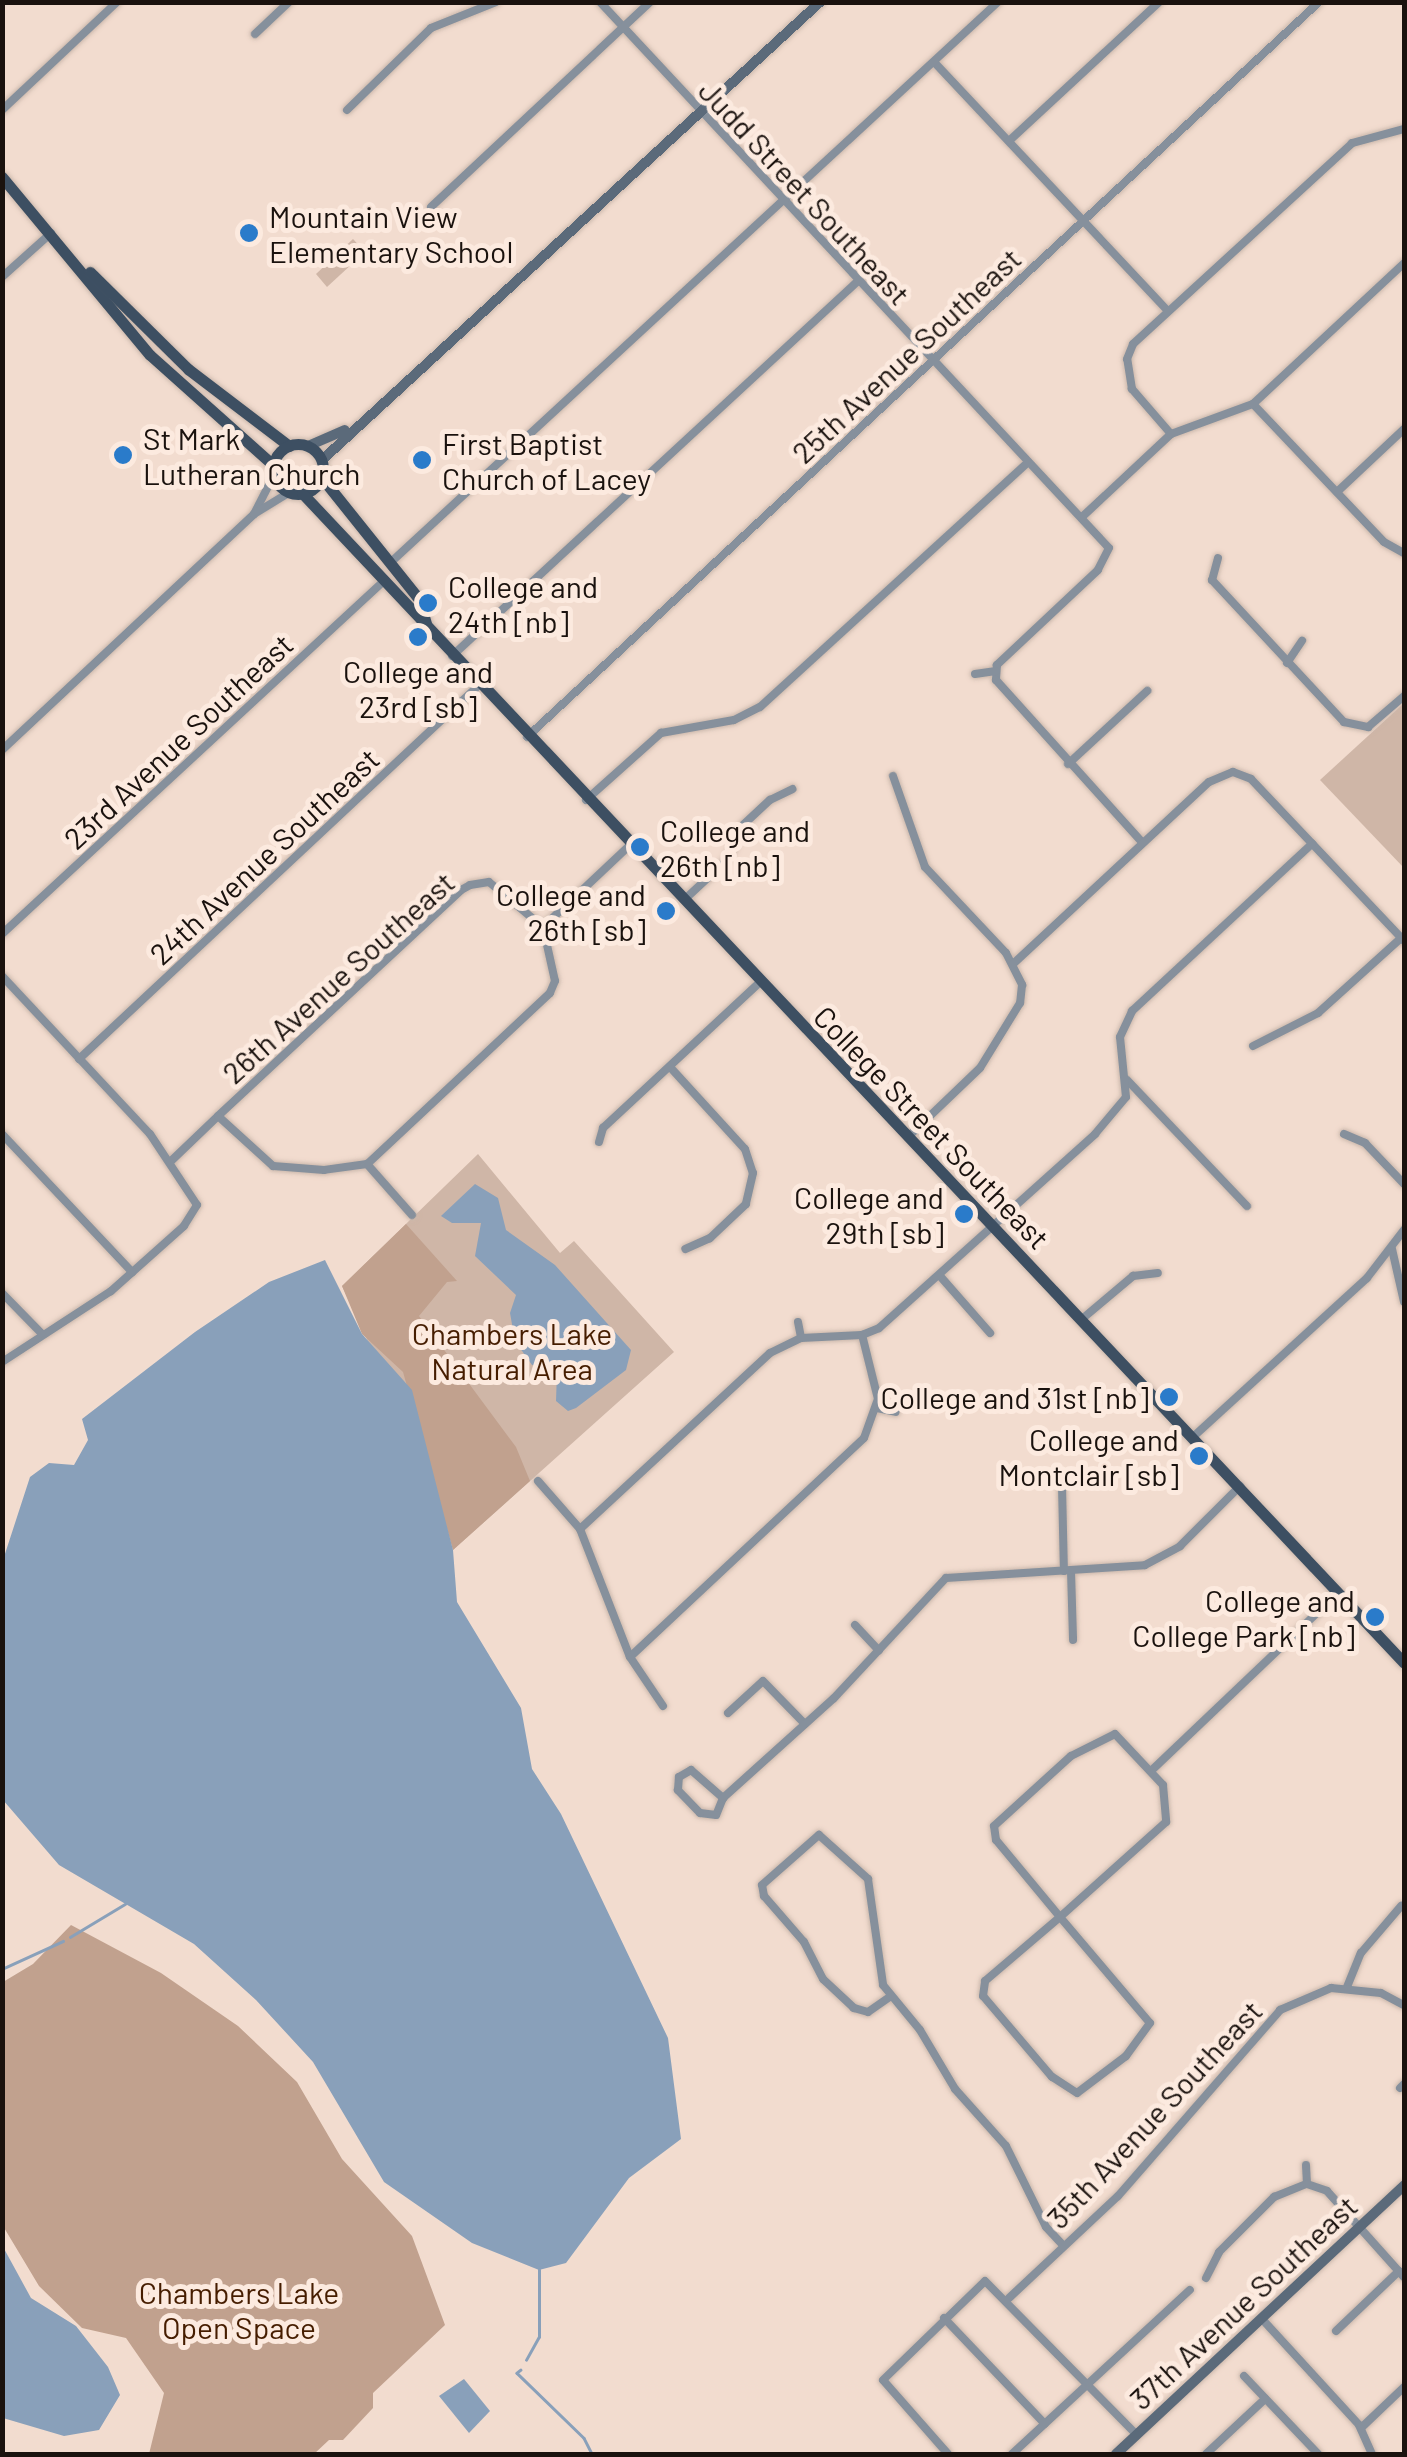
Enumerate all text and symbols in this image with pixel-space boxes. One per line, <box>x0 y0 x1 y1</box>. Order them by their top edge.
street label: Judd Street Southeast <box>692 72 918 312</box>
place label: Mountain View Elementary School <box>269 198 513 268</box>
marker: Mountain View Elementary School <box>238 222 260 244</box>
street label: 25th Avenue Southeast <box>784 240 1028 470</box>
place label: St Mark Lutheran Church <box>143 420 360 490</box>
place label: First Baptist Church of Lacey <box>442 425 651 496</box>
marker: St Mark Lutheran Church <box>112 444 134 466</box>
marker: First Baptist Church of Lacey <box>411 449 433 471</box>
place label: College and 24th [nb] <box>448 568 598 638</box>
marker: College and 24th [nb] <box>417 592 439 614</box>
street label: 23rd Avenue Southeast <box>56 626 300 856</box>
marker: College and 23rd [sb] <box>407 626 429 648</box>
place label: College and 23rd [sb] <box>343 653 493 724</box>
street label: 24th Avenue Southeast <box>142 740 386 972</box>
place label: College and 26th [nb] <box>660 812 810 882</box>
marker: College and 26th [nb] <box>629 836 651 858</box>
street label: 26th Avenue Southeast <box>215 863 461 1091</box>
place label: College and 26th [sb] <box>496 876 646 946</box>
marker: College and 26th [sb] <box>655 900 677 922</box>
street label: College Street Southeast <box>807 998 1057 1256</box>
place label: College and 29th [sb] <box>794 1179 944 1250</box>
marker: College and 29th [sb] <box>953 1203 975 1225</box>
park label: Chambers Lake Natural Area <box>412 1315 612 1386</box>
place label: College and 31st [nb] <box>881 1379 1149 1415</box>
marker: College and 31st [nb] <box>1158 1386 1180 1408</box>
place label: College and Montclair [sb] <box>999 1421 1179 1492</box>
marker: College and Montclair [sb] <box>1188 1445 1210 1467</box>
place label: College and College Park [nb] <box>1132 1582 1355 1652</box>
marker: College and College Park [nb] <box>1364 1606 1386 1628</box>
street label: 35th Avenue Southeast <box>1039 1993 1269 2235</box>
street label: 37th Avenue Southeast <box>1122 2187 1364 2417</box>
park label: Chambers Lake Open Space <box>139 2274 339 2344</box>

